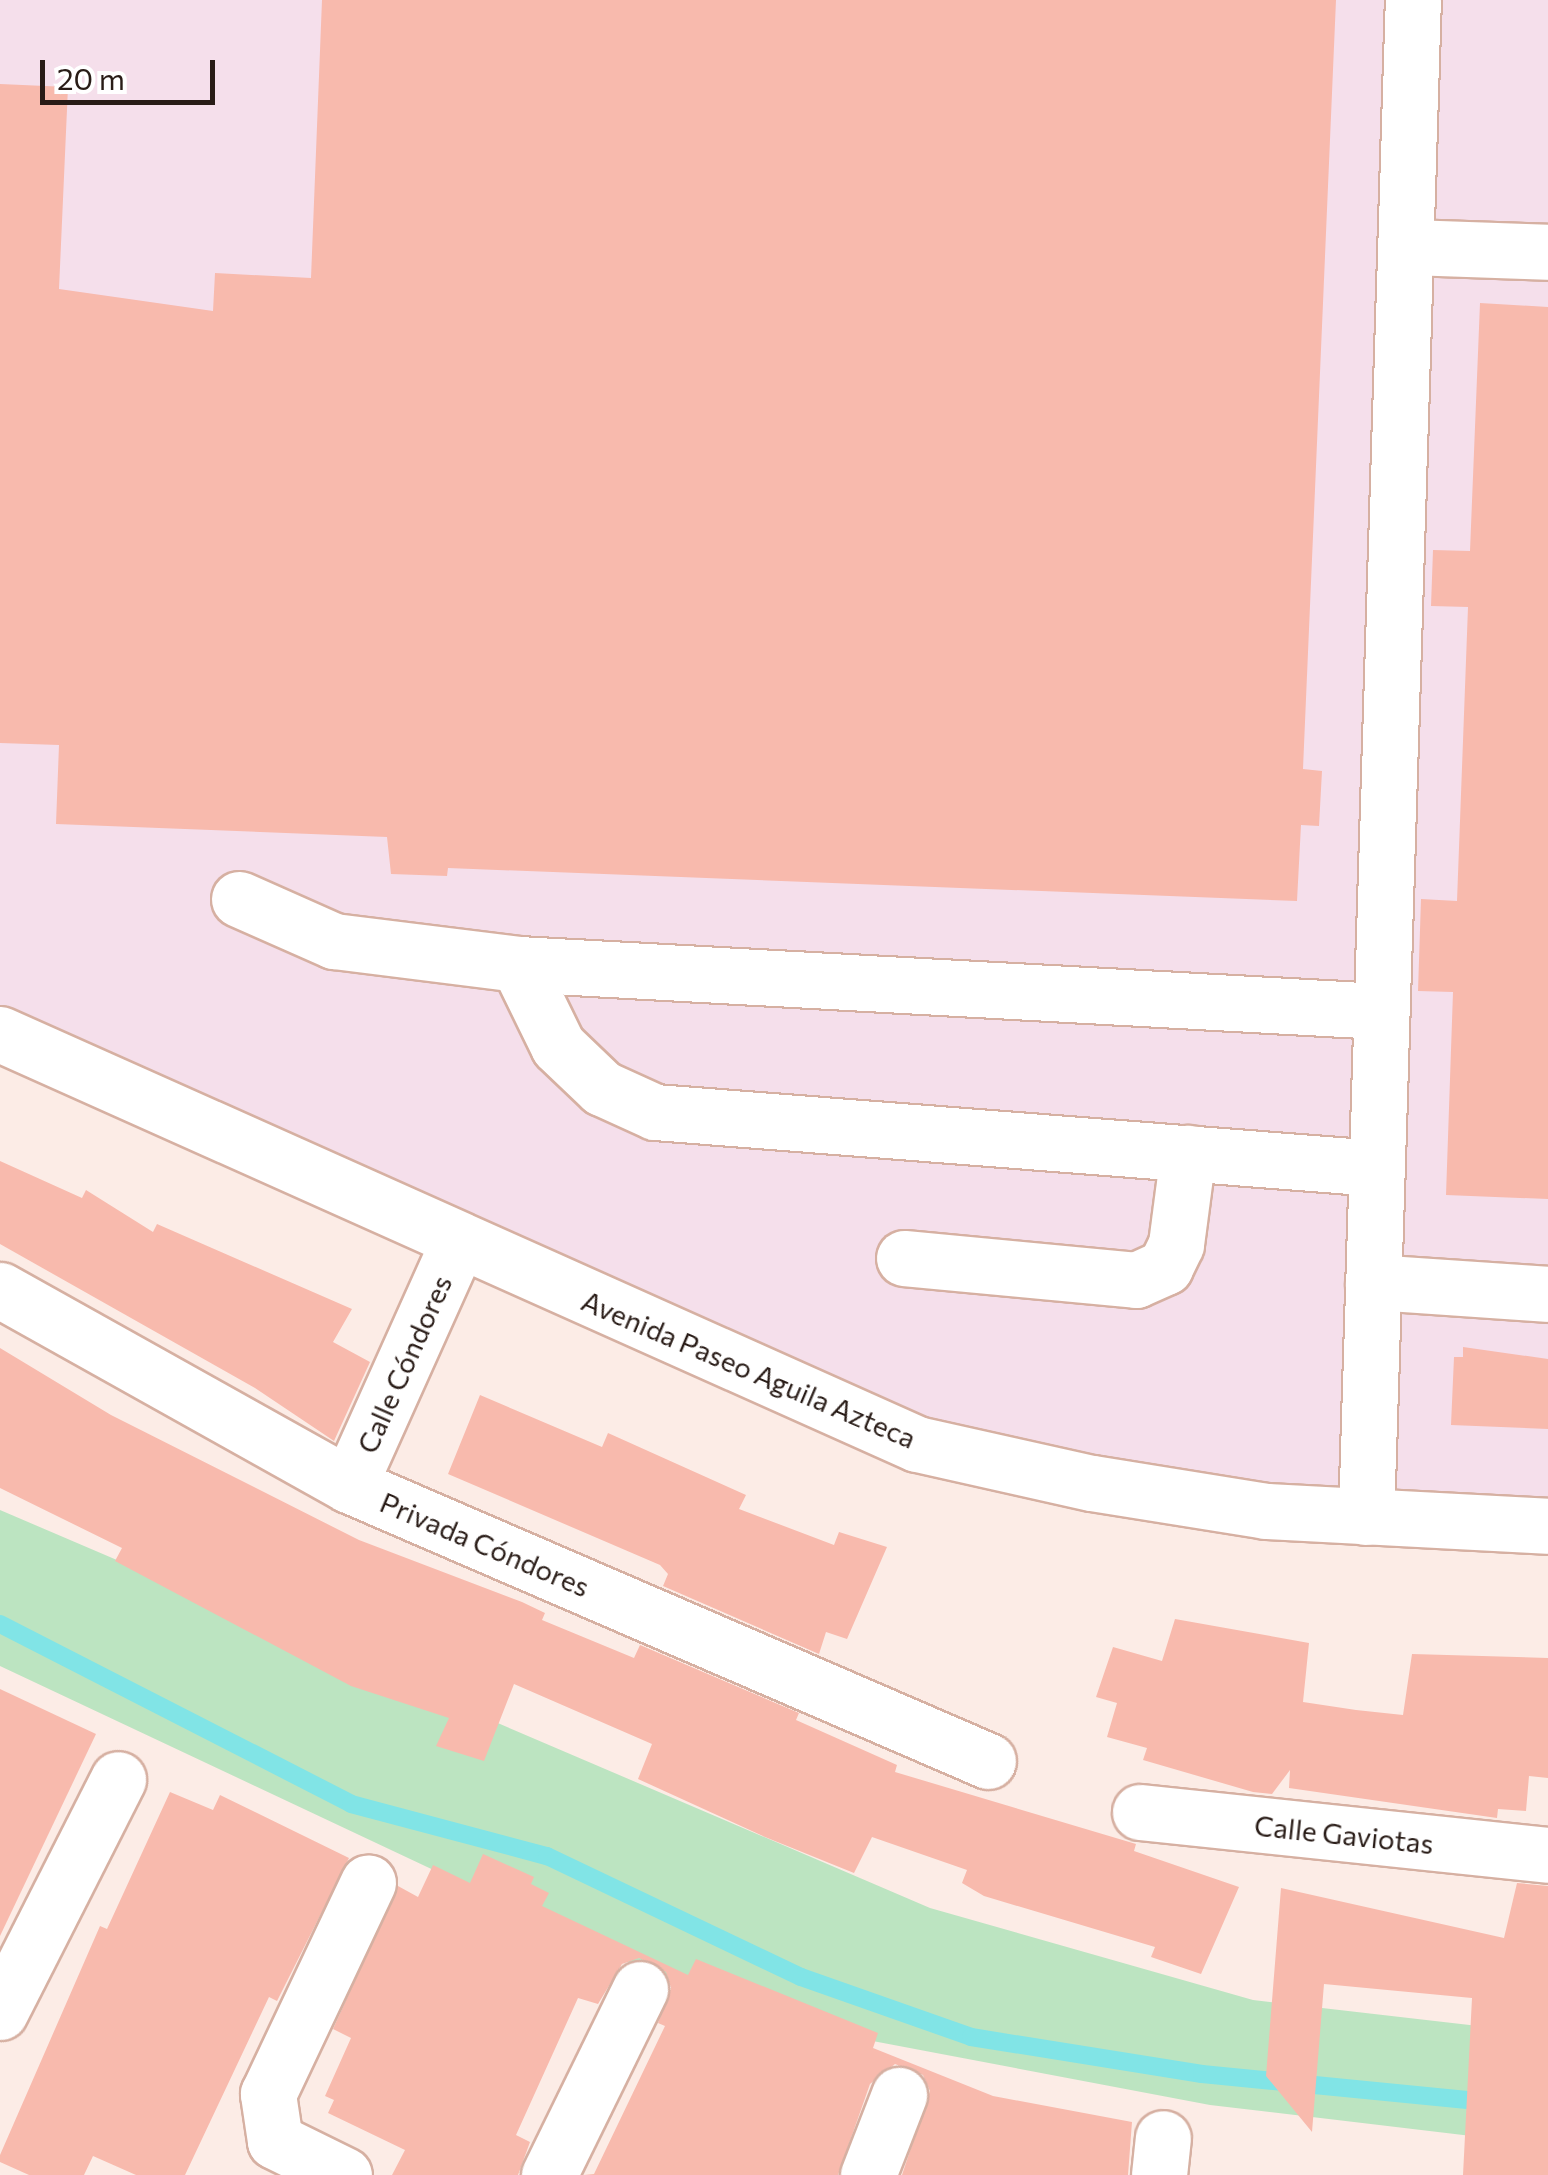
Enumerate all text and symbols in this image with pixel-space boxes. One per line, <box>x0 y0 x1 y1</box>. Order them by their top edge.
scale bar <box>45 40 220 102</box>
text: 20 m <box>57 59 125 96</box>
street label: Calle Cóndores <box>350 1270 458 1458</box>
street label: Avenida Paseo Aguila Azteca <box>577 1283 921 1455</box>
street label: Privada Cóndores <box>375 1485 595 1603</box>
street label: Calle Gaviotas <box>1253 1808 1435 1860</box>

